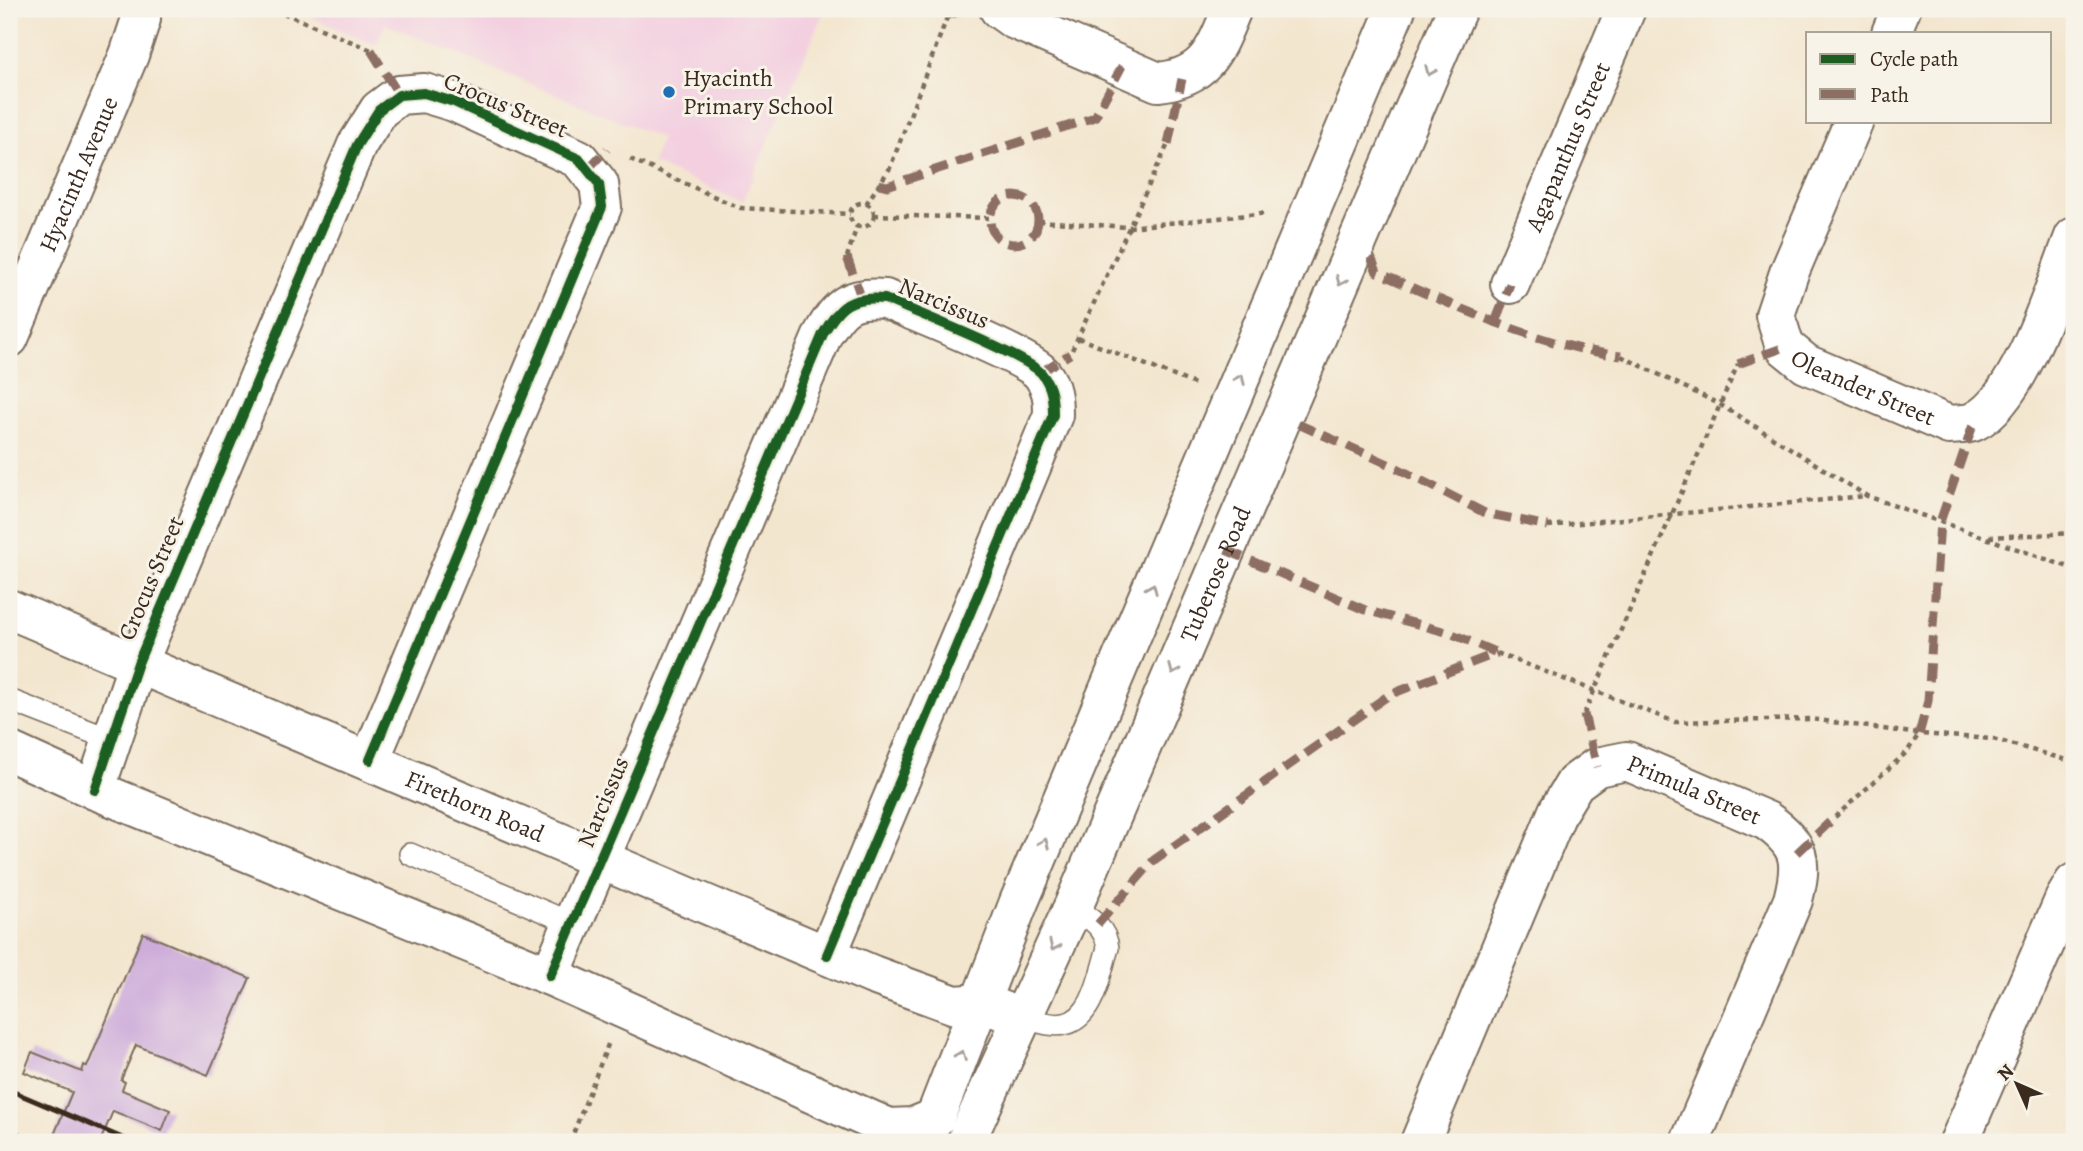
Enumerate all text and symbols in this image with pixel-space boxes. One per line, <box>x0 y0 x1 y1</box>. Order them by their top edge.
legend <box>1806 32 2052 122</box>
text: Cycle path <box>1870 45 1959 73</box>
street label: Agapanthus Street <box>1518 57 1618 237</box>
place label: Hyacinth Primary School <box>683 62 833 122</box>
street label: Crocus Street <box>439 64 573 146</box>
one-way arrow <box>1424 64 1438 77</box>
text: Path <box>1870 81 1909 109</box>
marker: Hyacinth Primary School <box>661 84 677 100</box>
street label: Hyacinth Avenue <box>31 91 126 257</box>
street label: Narcissus <box>894 270 994 336</box>
one-way arrow <box>1335 273 1349 286</box>
street label: Oleander Street <box>1784 342 1940 433</box>
one-way arrow <box>1232 373 1246 386</box>
street label: Tuberose Road <box>1172 501 1259 647</box>
street label: Crocus Street <box>110 511 192 645</box>
one-way arrow <box>1144 583 1158 596</box>
one-way arrow <box>1168 663 1182 675</box>
street label: Primula Street <box>1622 747 1766 833</box>
street label: Narcissus <box>570 752 636 852</box>
street label: Firethorn Road <box>400 763 549 850</box>
one-way arrow <box>1036 838 1050 850</box>
one-way arrow <box>1048 939 1062 951</box>
one-way arrow <box>953 1049 967 1061</box>
north arrow <box>1982 1050 2052 1120</box>
text: N <box>1992 1058 2020 1087</box>

